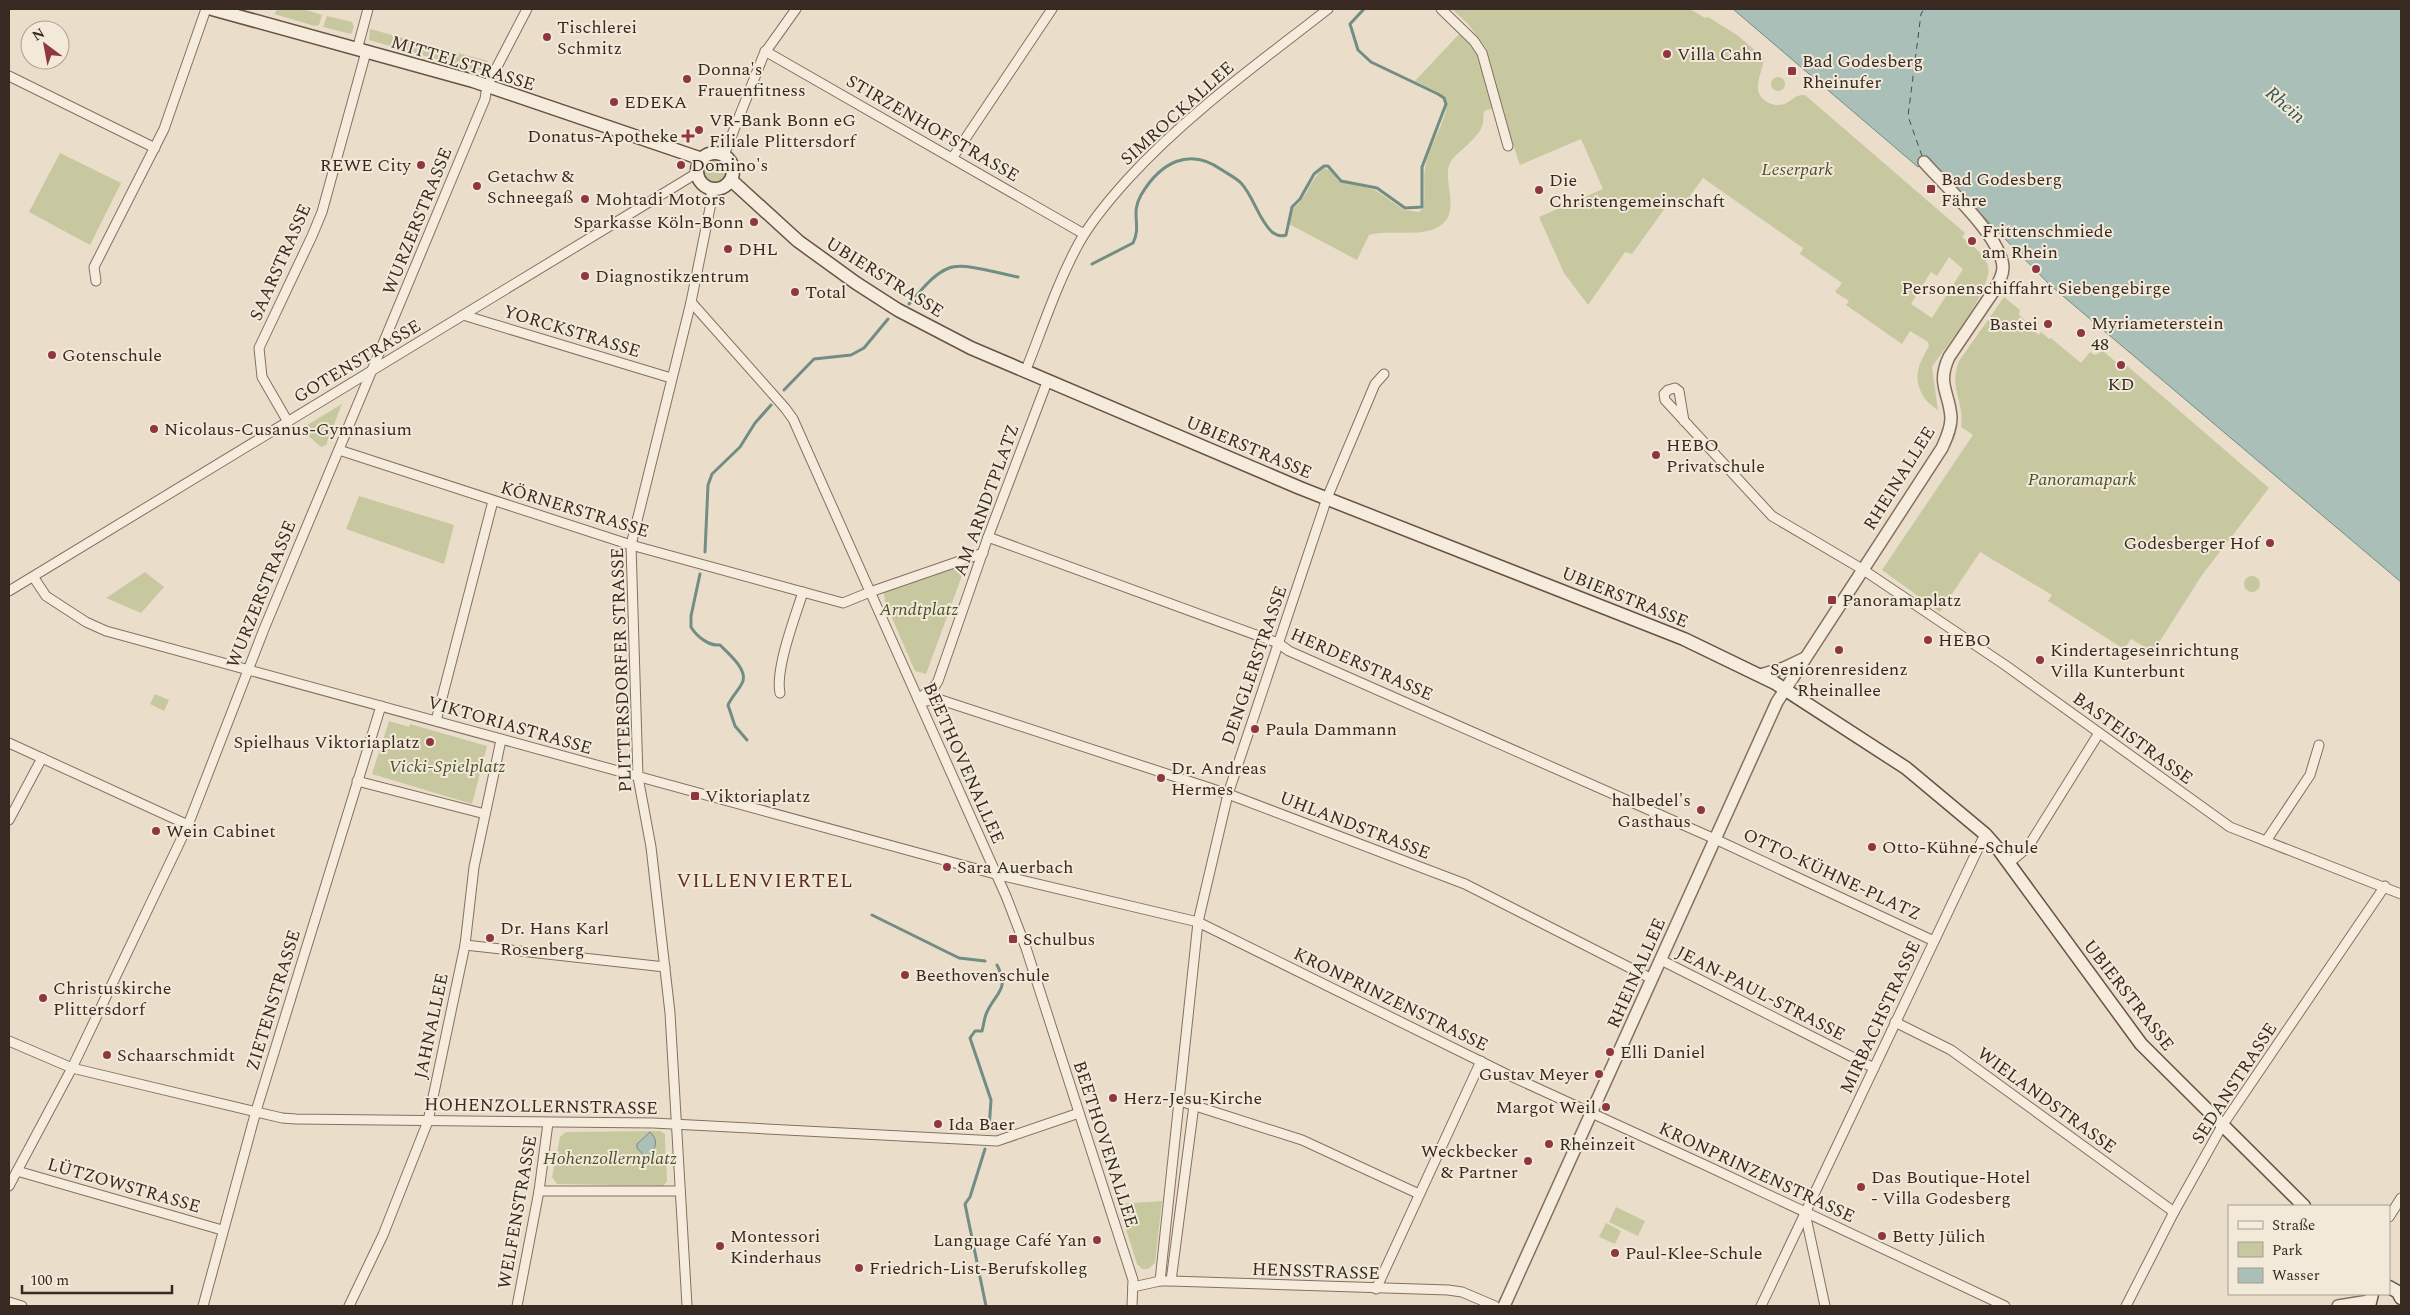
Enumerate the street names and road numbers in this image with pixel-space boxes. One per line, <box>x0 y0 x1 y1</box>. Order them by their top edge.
street label: MITTELSTRASSE <box>387 29 538 98</box>
street label: SIMROCKALLEE <box>1114 55 1240 172</box>
street label: STIRZENHOFSTRASSE <box>841 68 1024 189</box>
street label: WURZERSTRASSE <box>376 143 459 299</box>
street label: SAARSTRASSE <box>243 199 318 325</box>
street label: UBIERSTRASSE <box>820 230 949 325</box>
street label: YORCKSTRASSE <box>500 298 644 365</box>
street label: GOTENSTRASSE <box>288 313 426 410</box>
street label: UBIERSTRASSE <box>1181 409 1316 486</box>
street label: AM ARNDTPLATZ <box>946 420 1027 580</box>
street label: RHEINALLEE <box>1857 421 1942 536</box>
street label: KÖRNERSTRASSE <box>497 474 653 545</box>
street label: WURZERSTRASSE <box>220 516 303 672</box>
street label: PLITTERSDORFER STRASSE <box>604 547 639 793</box>
street label: UBIERSTRASSE <box>1557 560 1692 635</box>
street label: DENGLERSTRASSE <box>1215 582 1294 748</box>
street label: HERDERSTRASSE <box>1286 621 1438 708</box>
street label: BEETHOVENALLEE <box>916 678 1011 848</box>
street label: BASTEISTRASSE <box>2067 685 2199 791</box>
street label: VIKTORIASTRASSE <box>424 689 595 762</box>
street label: UHLANDSTRASSE <box>1275 784 1434 867</box>
street label: OTTO-KÜHNE-PLATZ <box>1738 821 1925 928</box>
street label: RHEINALLEE <box>1600 914 1673 1033</box>
street label: ZIETENSTRASSE <box>239 926 308 1074</box>
street label: UBIERSTRASSE <box>2076 934 2181 1057</box>
street label: MIRBACHSTRASSE <box>1833 936 1928 1098</box>
street label: JEAN-PAUL-STRASSE <box>1671 939 1850 1048</box>
street label: KRONPRINZENSTRASSE <box>1289 940 1493 1058</box>
street label: JAHNALLEE <box>407 971 456 1082</box>
street label: SEDANSTRASSE <box>2185 1017 2284 1150</box>
street label: WIELANDSTRASSE <box>1971 1040 2122 1160</box>
street label: BEETHOVENALLEE <box>1066 1057 1145 1231</box>
street label: HOHENZOLLERNSTRASSE <box>424 1091 658 1122</box>
street label: KRONPRINZENSTRASSE <box>1654 1115 1859 1230</box>
street label: WELFENSTRASSE <box>491 1133 544 1291</box>
street label: LÜTZOWSTRASSE <box>44 1151 204 1220</box>
street label: HENSSTRASSE <box>1251 1256 1381 1287</box>

